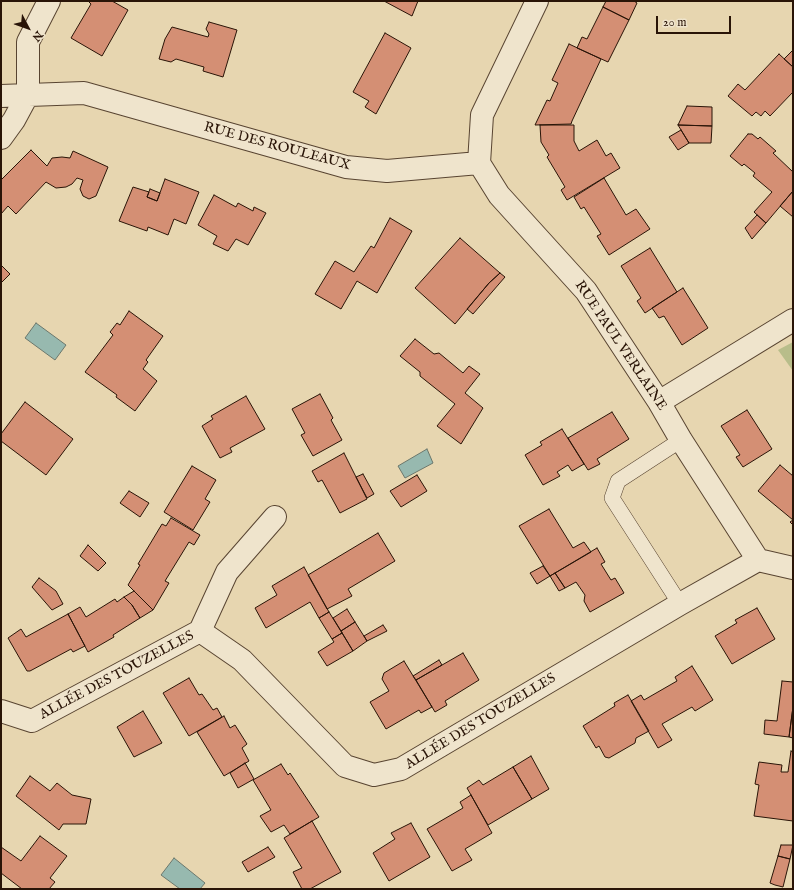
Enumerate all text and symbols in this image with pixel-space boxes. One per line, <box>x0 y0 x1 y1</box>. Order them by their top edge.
north arrow <box>8 8 48 48</box>
scale bar <box>658 8 733 34</box>
text: 20 m <box>663 15 686 30</box>
text: N <box>29 28 45 44</box>
street label: RUE DES ROULEAUX <box>202 119 352 175</box>
street label: RUE PAUL VERLAINE <box>570 278 670 414</box>
street label: ALLÉE DES TOUZELLES <box>37 628 197 724</box>
street label: ALLÉE DES TOUZELLES <box>403 670 559 774</box>

